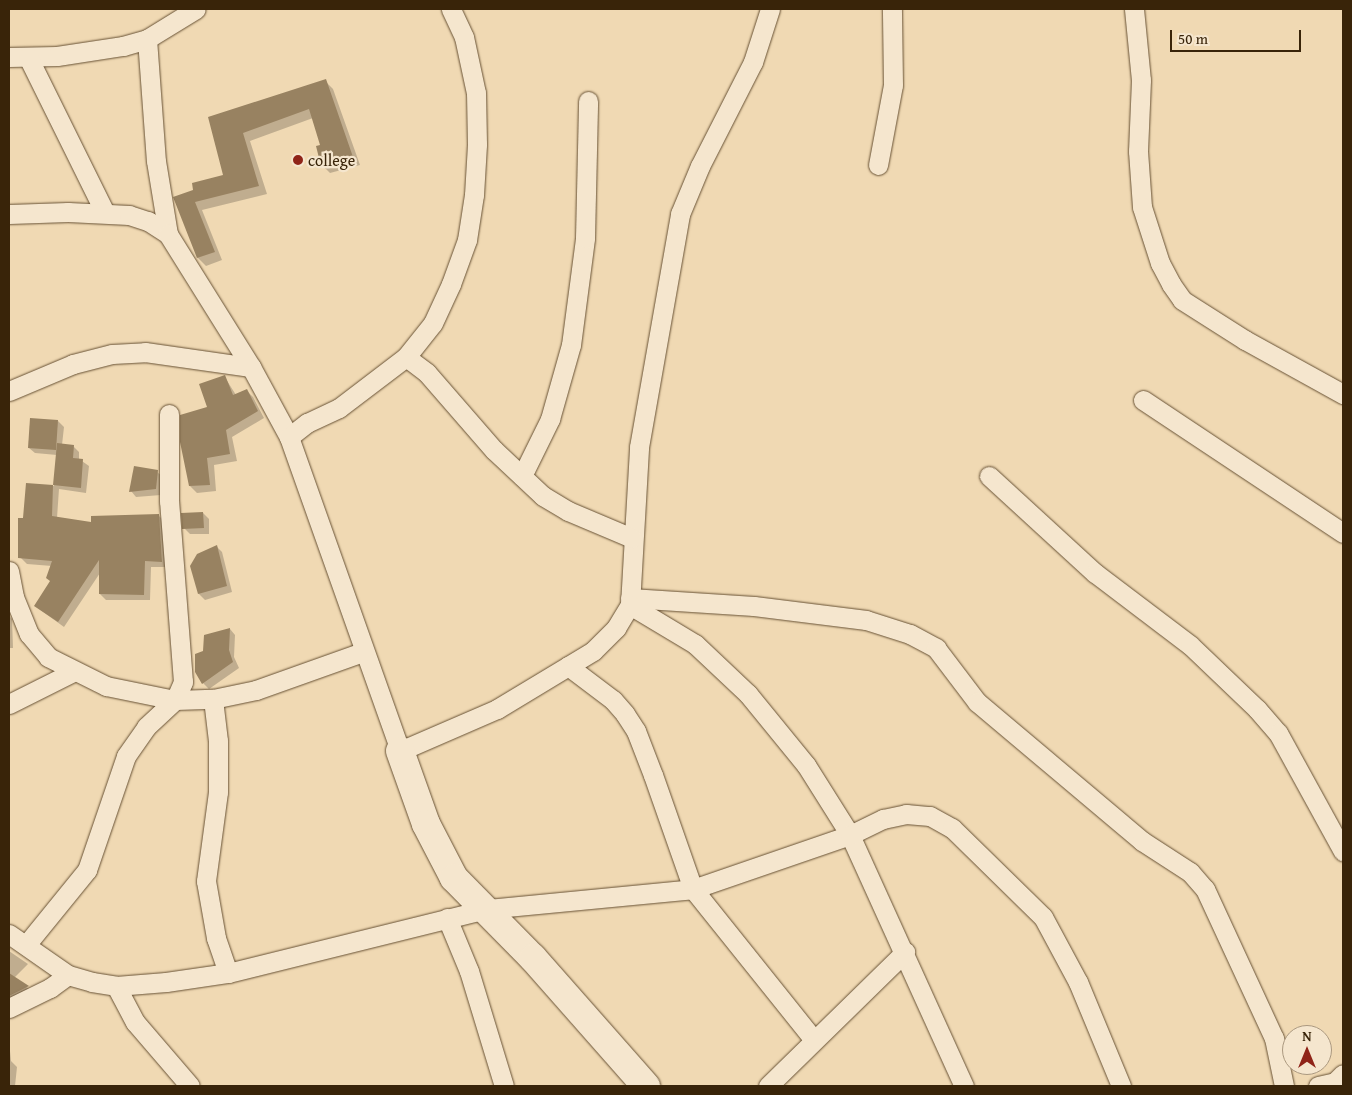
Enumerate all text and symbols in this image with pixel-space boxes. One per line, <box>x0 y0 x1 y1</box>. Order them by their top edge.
scale bar <box>1172 20 1303 52</box>
text: 50 m <box>1178 28 1208 49</box>
place label: college <box>308 150 355 170</box>
marker: college <box>292 154 304 166</box>
north arrow <box>1282 1025 1332 1075</box>
text: N <box>1302 1026 1312 1046</box>

